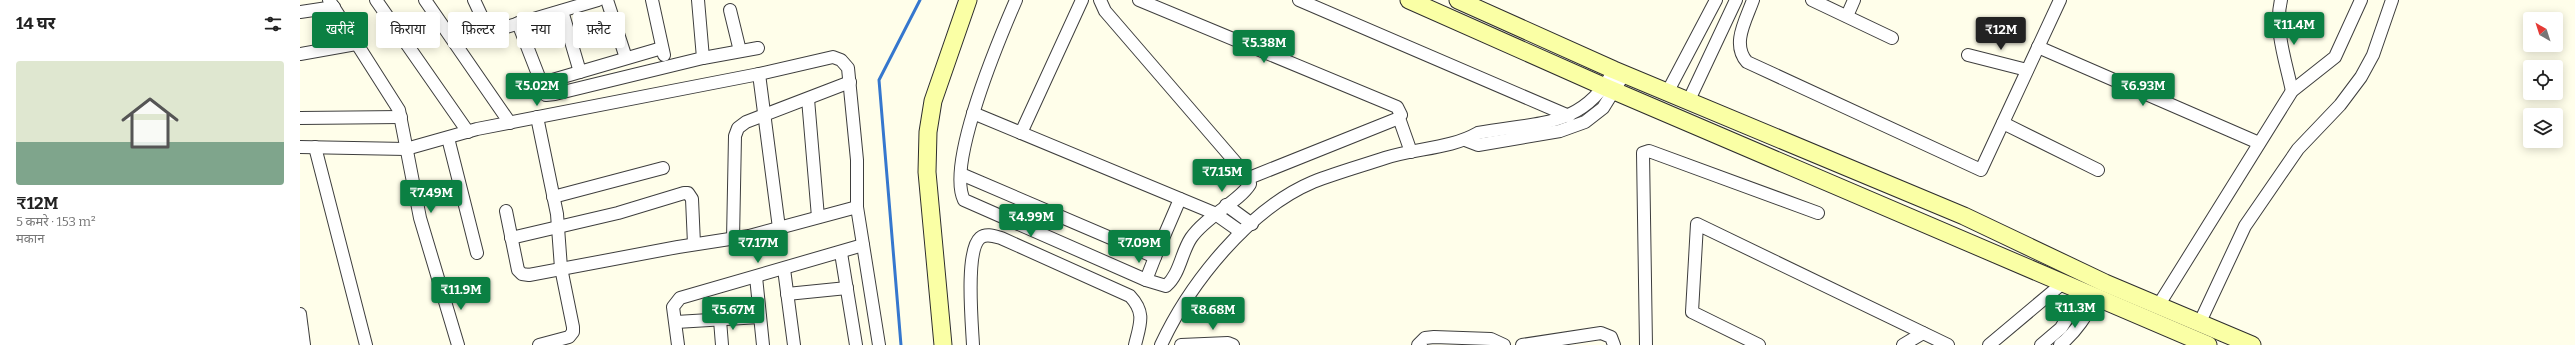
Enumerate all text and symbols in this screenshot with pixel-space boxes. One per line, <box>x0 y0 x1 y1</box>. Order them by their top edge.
chip: खरीदें <box>312 12 368 48</box>
chip: किराया <box>376 12 440 48</box>
chip: फ़िल्टर <box>448 12 509 48</box>
chip: नया <box>517 12 565 48</box>
chip: फ़्लैट <box>573 12 625 48</box>
pin: ₹11.4M <box>2261 12 2327 46</box>
north arrow <box>2523 12 2563 52</box>
map controls <box>2523 12 2563 148</box>
text: 14 घर <box>16 13 55 34</box>
icon: filters <box>262 13 284 35</box>
pin: ₹12M <box>1977 17 2025 51</box>
text: ₹11.4M <box>2273 17 2315 32</box>
text: ₹12M <box>1985 22 2017 37</box>
pin: ₹5.38M <box>1231 30 1297 64</box>
text: ₹5.38M <box>1242 35 1286 50</box>
button: locate <box>2523 60 2563 100</box>
pin: ₹5.02M <box>504 73 570 107</box>
pin: ₹6.93M <box>2110 73 2176 107</box>
text: ₹5.02M <box>515 78 559 93</box>
text: ₹6.93M <box>2121 78 2165 93</box>
icon: home <box>114 87 186 159</box>
button: layers <box>2523 108 2563 148</box>
pin: ₹7.15M <box>1189 159 1255 193</box>
text: ₹7.15M <box>1202 164 1242 179</box>
pin: ₹7.49M <box>398 180 464 214</box>
text: ₹7.49M <box>409 185 453 200</box>
text: ₹12M <box>16 193 58 214</box>
pin: ₹4.99M <box>998 204 1064 238</box>
text: ₹4.99M <box>1008 209 1054 224</box>
text: 5 कमरे · 153 m² <box>16 214 96 229</box>
pin: ₹7.17M <box>725 230 791 264</box>
pin: ₹7.09M <box>1106 230 1172 264</box>
text: मकान <box>16 231 44 246</box>
text: ₹7.17M <box>738 235 778 250</box>
text: ₹7.09M <box>1117 235 1161 250</box>
pin: ₹11.9M <box>428 277 494 311</box>
text: ₹11.9M <box>440 282 482 297</box>
pin: ₹11.3M <box>2042 295 2108 329</box>
pin: ₹5.67M <box>700 297 766 331</box>
pin: ₹8.68M <box>1180 297 1246 331</box>
text: ₹11.3M <box>2054 300 2096 315</box>
text: ₹5.67M <box>711 302 755 317</box>
text: ₹8.68M <box>1191 302 1235 317</box>

